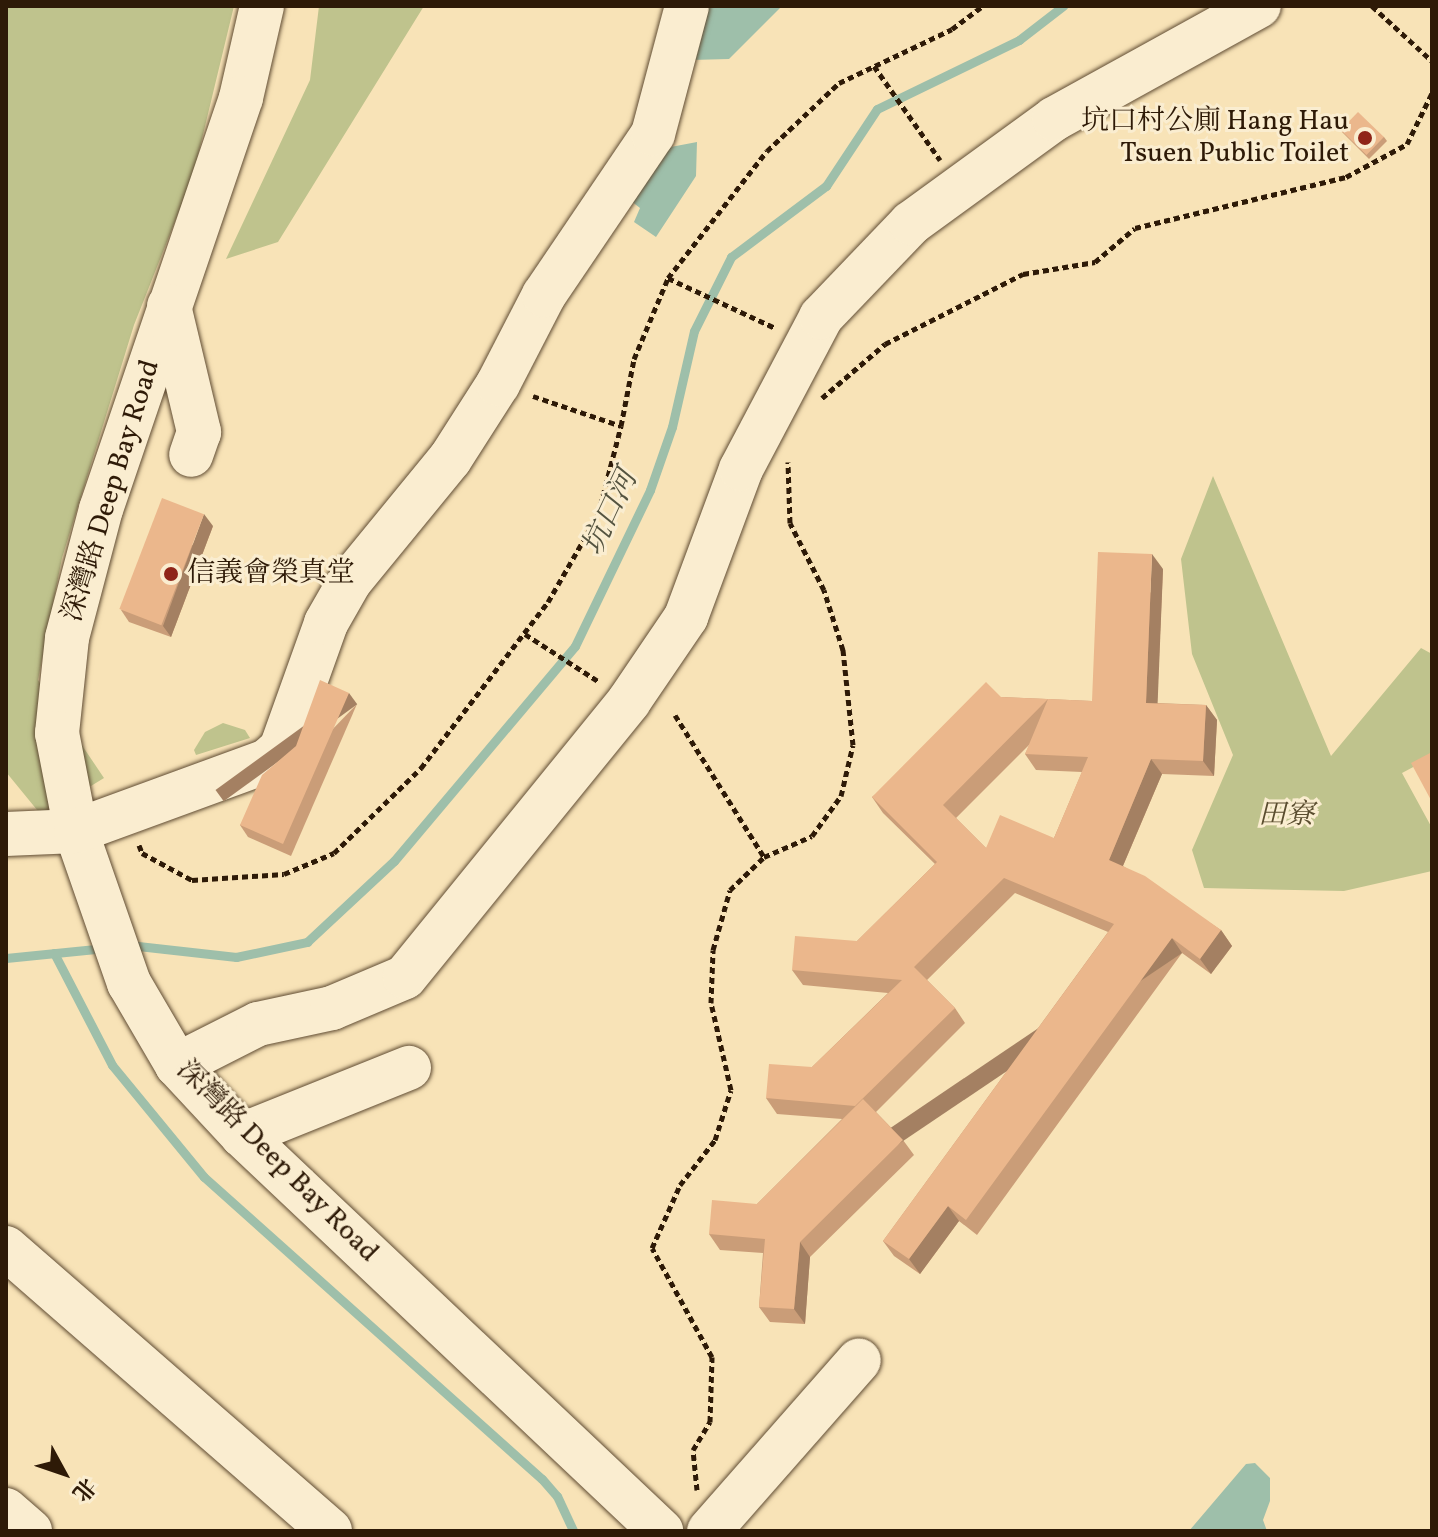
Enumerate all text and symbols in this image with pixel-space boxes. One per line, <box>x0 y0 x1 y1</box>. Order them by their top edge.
place label: 坑口村公廁 Hang Hau Tsuen Public Toilet <box>1081 105 1349 171</box>
marker: 坑口村公廁 Hang Hau Tsuen Public Toilet <box>1356 129 1374 147</box>
street label: 深灣路 Deep Bay Road <box>56 356 168 626</box>
water label: 坑口河 <box>576 465 646 561</box>
place label: 信義會榮真堂 <box>187 557 355 591</box>
marker: 信義會榮真堂 <box>162 565 180 583</box>
park label: 田寮 <box>1258 799 1314 833</box>
street label: 深灣路 Deep Bay Road <box>169 1054 385 1270</box>
north arrow <box>24 1433 104 1513</box>
text: 北 <box>64 1470 102 1507</box>

